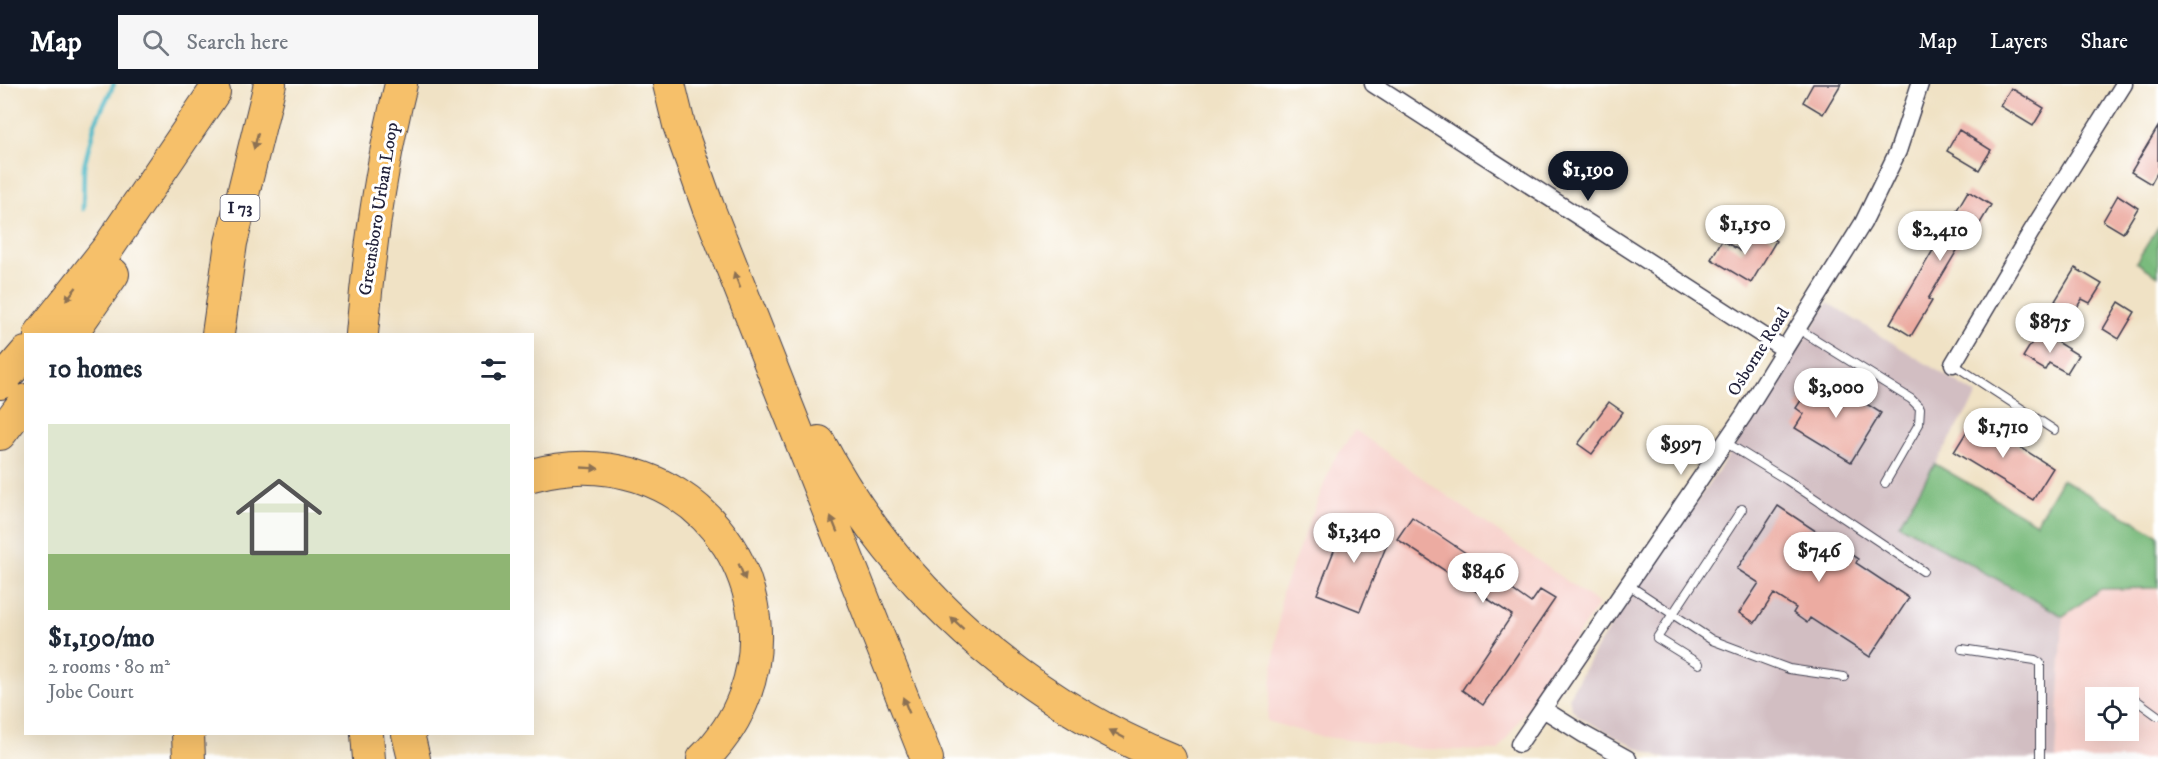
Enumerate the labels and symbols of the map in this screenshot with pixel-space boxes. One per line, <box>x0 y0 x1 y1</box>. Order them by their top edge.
street label: Greensboro Urban Loop <box>354 121 404 297</box>
one-way arrow <box>251 132 261 150</box>
pin: $1,190 <box>1539 151 1637 202</box>
road number: I 73 <box>220 195 260 221</box>
pin: $1,150 <box>1696 205 1794 256</box>
pin: $2,410 <box>1891 211 1989 262</box>
one-way arrow <box>732 271 741 289</box>
one-way arrow <box>66 287 78 302</box>
pin: $875 <box>2014 303 2086 354</box>
street label: Osborne Road <box>1723 304 1795 400</box>
pin: $3,000 <box>1787 368 1885 419</box>
pin: $1,710 <box>1954 408 2052 459</box>
pin: $997 <box>1645 425 1717 476</box>
one-way arrow <box>581 463 600 472</box>
pin: $1,340 <box>1305 513 1403 564</box>
one-way arrow <box>828 514 838 532</box>
pin: $746 <box>1783 532 1855 583</box>
pin: $846 <box>1447 553 1519 604</box>
one-way arrow <box>738 563 747 581</box>
one-way arrow <box>950 616 965 630</box>
one-way arrow <box>901 695 911 713</box>
one-way arrow <box>1108 729 1125 739</box>

